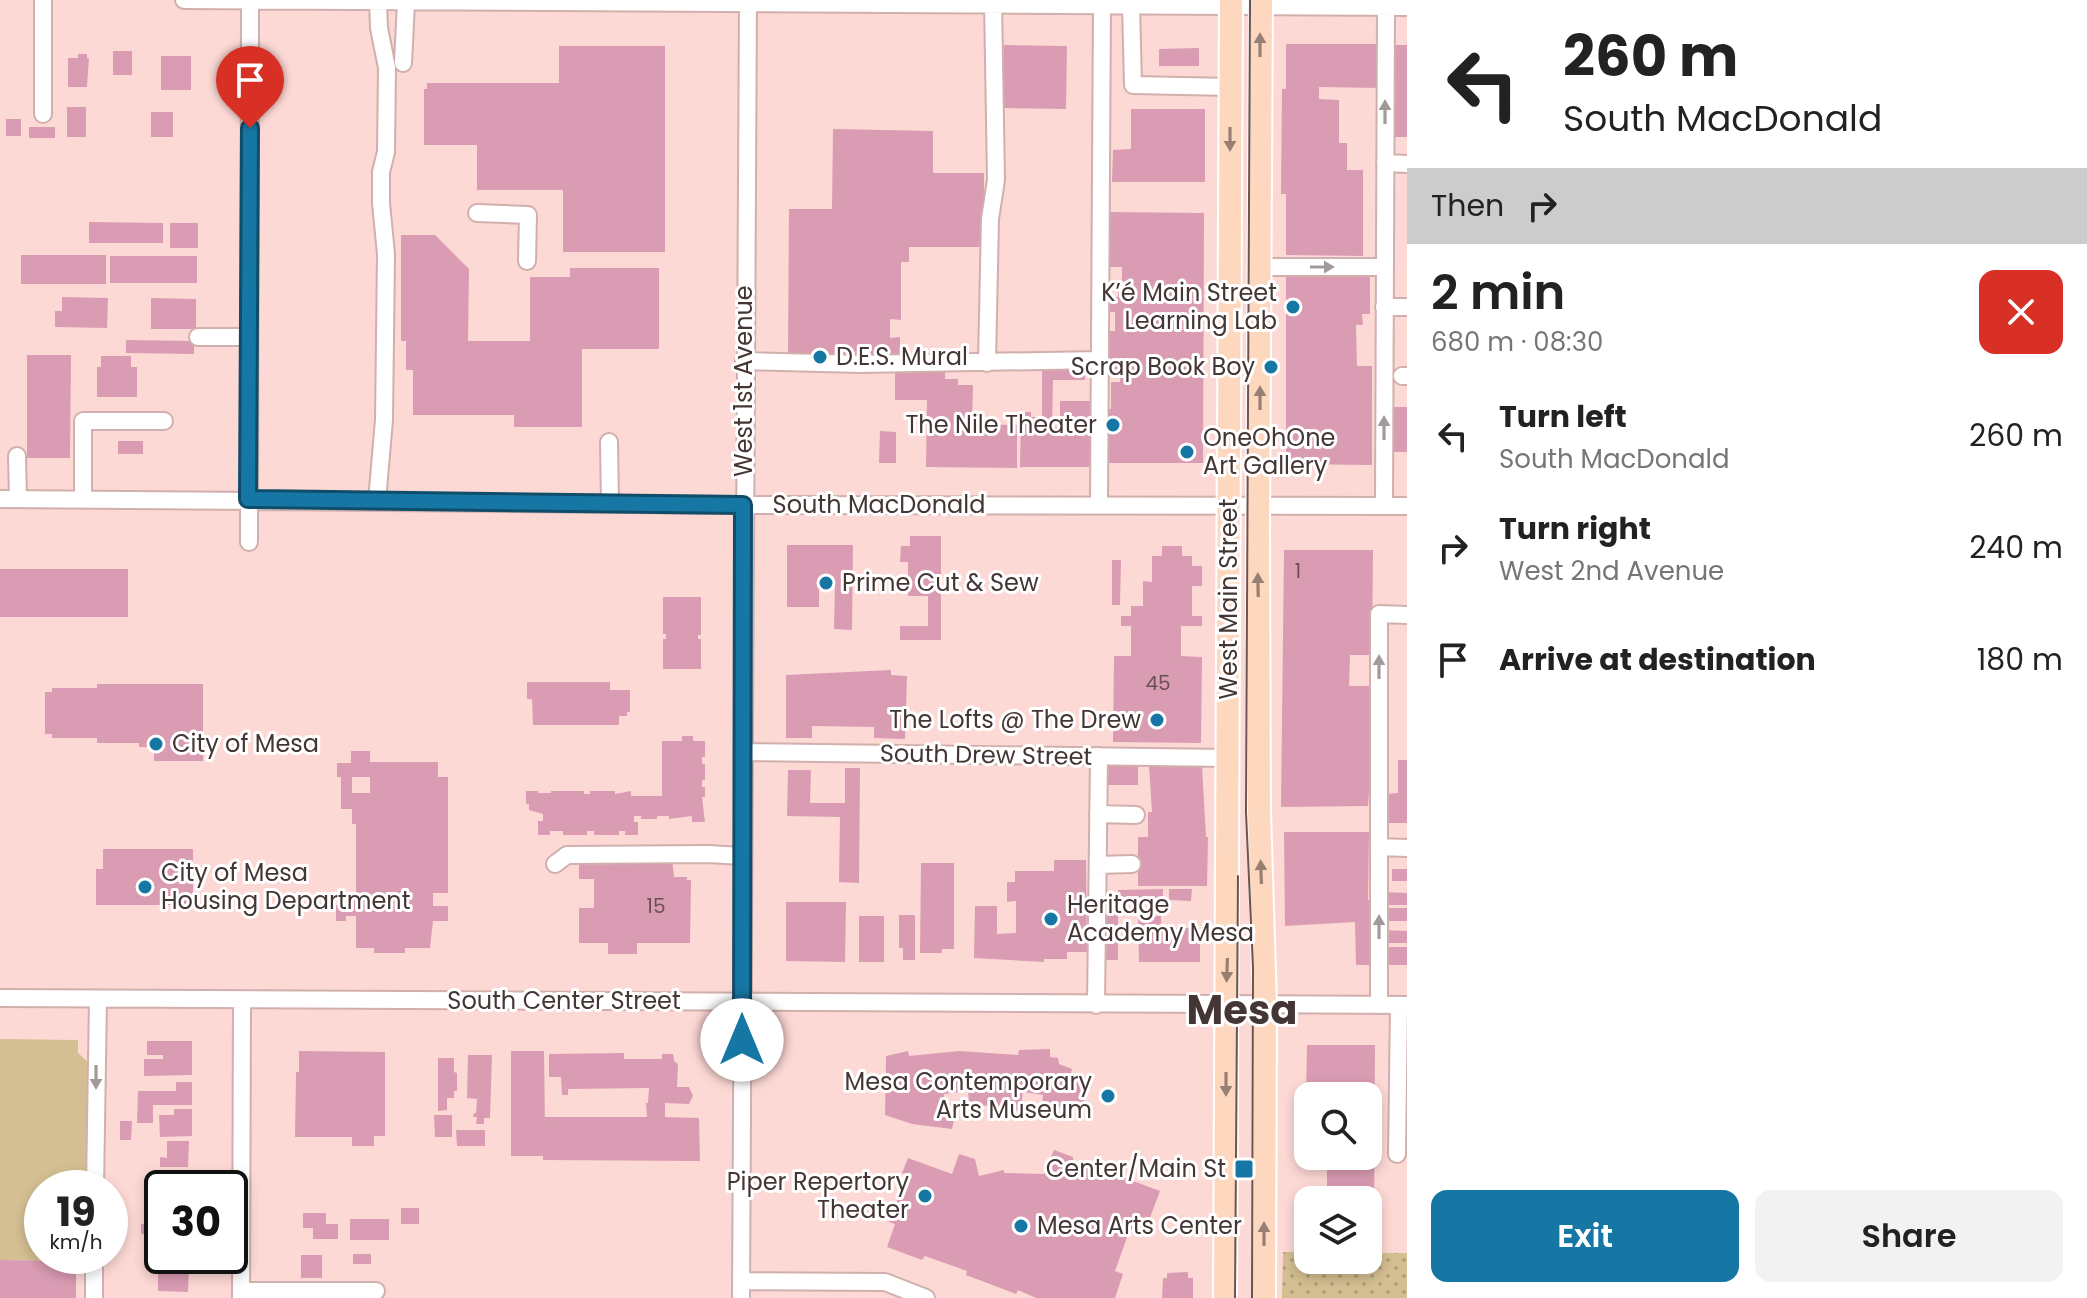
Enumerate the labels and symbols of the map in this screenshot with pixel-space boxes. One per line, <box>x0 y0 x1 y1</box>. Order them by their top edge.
one-way arrow <box>1254 32 1266 57</box>
pin <box>216 46 284 128</box>
one-way arrow <box>1379 99 1391 124</box>
one-way arrow <box>1224 127 1236 152</box>
one-way arrow <box>1310 261 1335 273</box>
place label: K’é Main Street Learning Lab <box>1101 276 1277 337</box>
street label: West 1st Avenue <box>727 285 760 477</box>
marker: K’é Main Street Learning Lab <box>1284 298 1302 316</box>
place label: D.E.S. Mural <box>836 340 968 373</box>
marker: D.E.S. Mural <box>811 348 829 366</box>
place label: Scrap Book Boy <box>1071 350 1255 383</box>
marker: Scrap Book Boy <box>1262 358 1280 376</box>
one-way arrow <box>1253 385 1266 410</box>
place label: The Nile Theater <box>905 408 1097 441</box>
one-way arrow <box>1378 415 1390 440</box>
marker: The Nile Theater <box>1104 416 1122 434</box>
place label: OneOhOne Art Gallery <box>1203 421 1335 482</box>
marker: OneOhOne Art Gallery <box>1178 443 1196 461</box>
street label: South MacDonald <box>773 488 985 521</box>
street label: West Main Street <box>1212 499 1245 699</box>
house number: 1 <box>1295 557 1301 585</box>
place label: Prime Cut & Sew <box>842 566 1039 599</box>
one-way arrow <box>1252 572 1264 597</box>
marker: Prime Cut & Sew <box>817 574 835 592</box>
one-way arrow <box>1373 654 1385 679</box>
house number: 45 <box>1145 669 1171 697</box>
place label: The Lofts @ The Drew <box>889 703 1141 736</box>
marker: The Lofts @ The Drew <box>1148 711 1166 729</box>
place label: City of Mesa <box>172 727 319 760</box>
marker: City of Mesa <box>147 735 165 753</box>
street label: South Drew Street <box>879 736 1093 773</box>
place label: City of Mesa Housing Department <box>161 856 410 917</box>
one-way arrow <box>1254 859 1267 884</box>
marker: City of Mesa Housing Department <box>136 878 154 896</box>
place label: Heritage Academy Mesa <box>1067 888 1254 949</box>
house number: 15 <box>647 892 665 920</box>
marker: Heritage Academy Mesa <box>1042 910 1060 928</box>
one-way arrow <box>1373 914 1385 939</box>
one-way arrow <box>1220 958 1233 983</box>
district label: Mesa <box>1187 982 1297 1038</box>
street label: South Center Street <box>447 984 681 1017</box>
position arrow <box>700 998 784 1082</box>
one-way arrow <box>90 1065 102 1090</box>
place label: Mesa Contemporary Arts Museum <box>844 1065 1092 1126</box>
one-way arrow <box>1220 1072 1232 1097</box>
marker: Mesa Contemporary Arts Museum <box>1099 1087 1117 1105</box>
place label: Center/Main St <box>1046 1152 1226 1185</box>
marker: Center/Main St <box>1233 1158 1255 1180</box>
place label: Piper Repertory Theater <box>727 1165 909 1226</box>
speed limit sign: 30 <box>144 1170 248 1274</box>
marker: Piper Repertory Theater <box>916 1187 934 1205</box>
place label: Mesa Arts Center <box>1037 1209 1242 1242</box>
marker: Mesa Arts Center <box>1012 1217 1030 1235</box>
one-way arrow <box>1258 1221 1270 1246</box>

